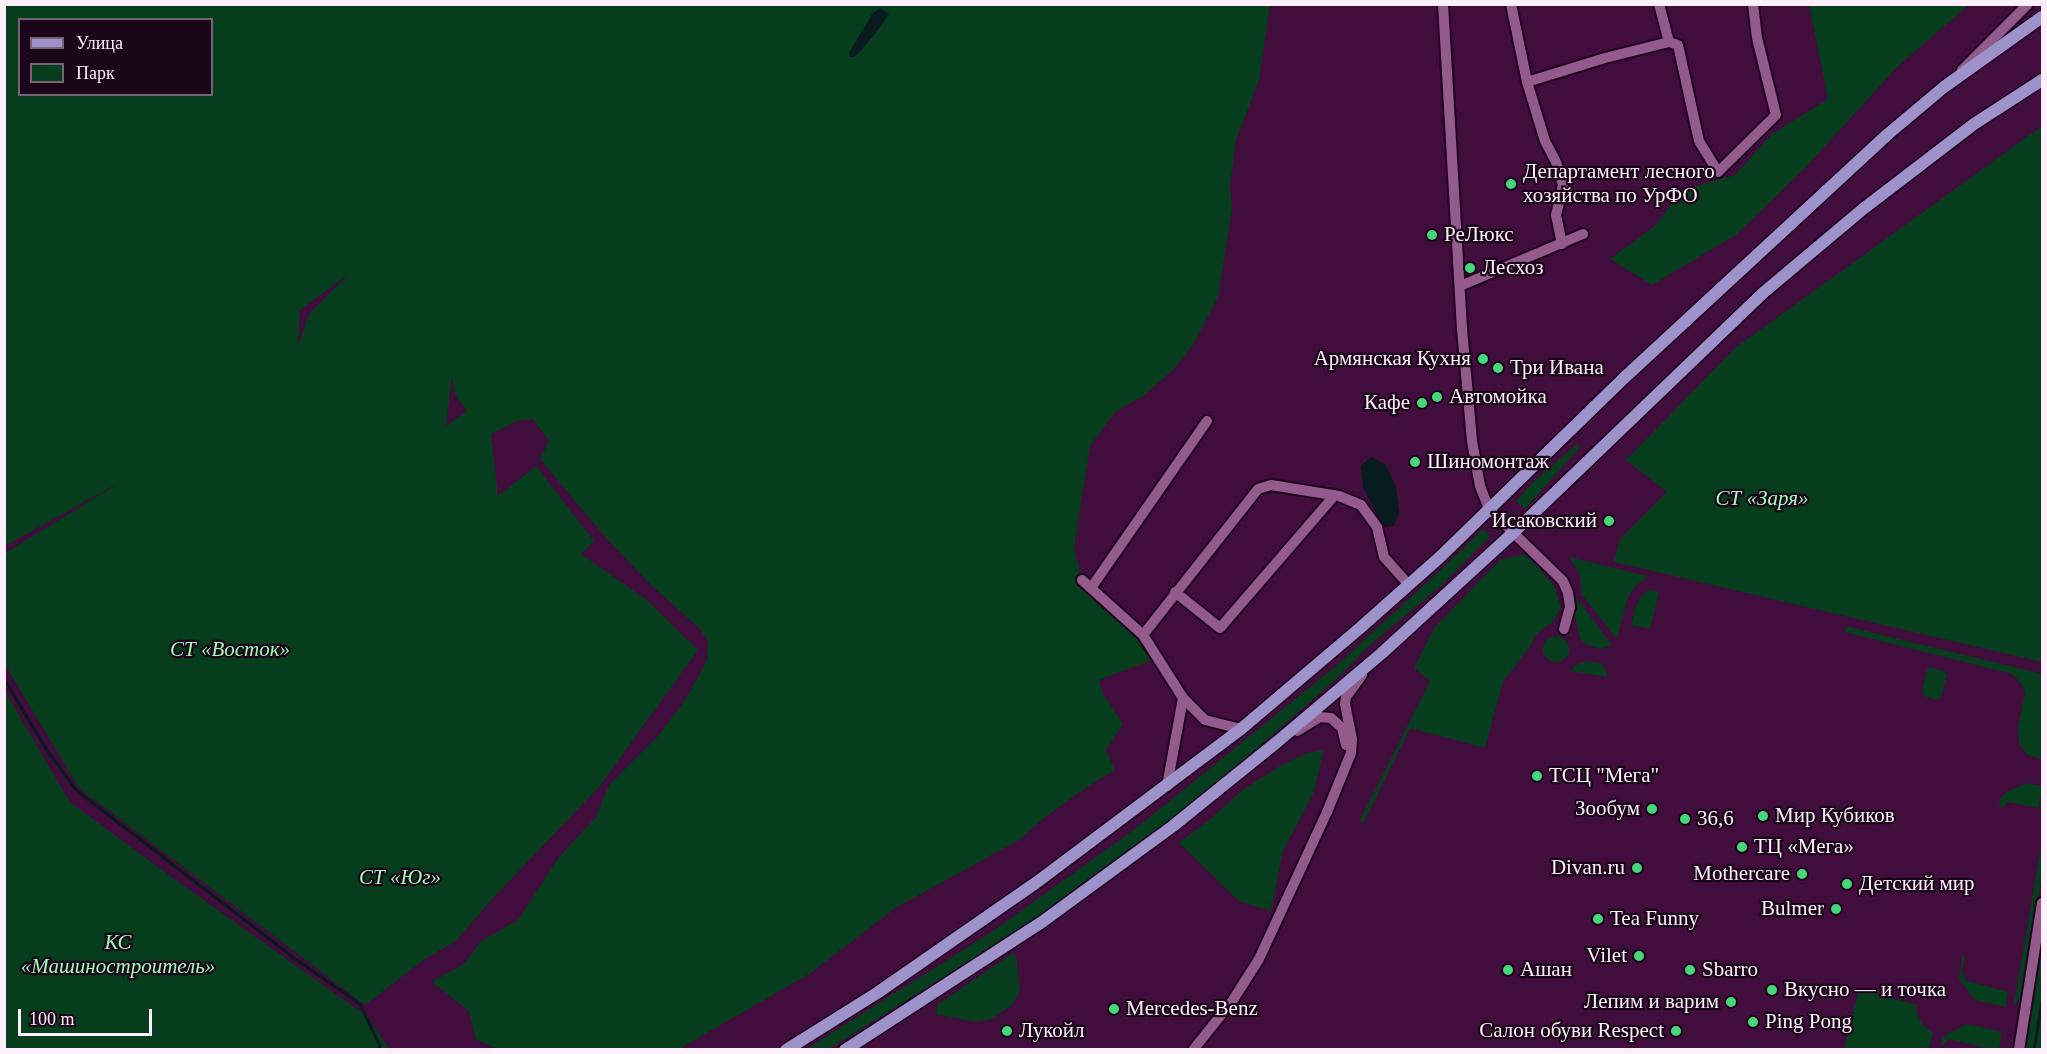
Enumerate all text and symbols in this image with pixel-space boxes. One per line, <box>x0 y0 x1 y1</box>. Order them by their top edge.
legend <box>18 18 213 96</box>
text: Улица <box>76 33 123 53</box>
text: Парк <box>76 63 115 83</box>
place label: Департамент лесного хозяйства по УрФО <box>1523 159 1715 209</box>
marker: Департамент лесного хозяйства по УрФО <box>1504 177 1518 191</box>
place label: РеЛюкс <box>1444 222 1514 248</box>
marker: РеЛюкс <box>1425 228 1439 242</box>
place label: Лесхоз <box>1482 255 1543 281</box>
marker: Лесхоз <box>1463 261 1477 275</box>
place label: Армянская Кухня <box>1314 346 1471 372</box>
marker: Армянская Кухня <box>1476 352 1490 366</box>
place label: Три Ивана <box>1510 355 1604 381</box>
marker: Три Ивана <box>1491 361 1505 375</box>
place label: Автомойка <box>1449 384 1547 410</box>
place label: Кафе <box>1364 390 1410 416</box>
marker: Автомойка <box>1430 390 1444 404</box>
marker: Кафе <box>1415 396 1429 410</box>
place label: Шиномонтаж <box>1427 449 1549 475</box>
marker: Шиномонтаж <box>1408 455 1422 469</box>
park label: СТ «Заря» <box>1716 486 1808 512</box>
place label: Исаковский <box>1492 508 1597 534</box>
marker: Исаковский <box>1602 514 1616 528</box>
park label: СТ «Восток» <box>170 637 290 663</box>
place label: ТСЦ "Мега" <box>1549 763 1659 789</box>
marker: ТСЦ "Мега" <box>1530 769 1544 783</box>
place label: Зообум <box>1575 796 1640 822</box>
marker: Зообум <box>1645 802 1659 816</box>
place label: Мир Кубиков <box>1775 803 1895 829</box>
place label: 36,6 <box>1697 806 1734 832</box>
marker: Мир Кубиков <box>1756 809 1770 823</box>
marker: 36,6 <box>1678 812 1692 826</box>
place label: ТЦ «Мега» <box>1754 834 1854 860</box>
marker: ТЦ «Мега» <box>1735 840 1749 854</box>
place label: Divan.ru <box>1551 855 1625 881</box>
marker: Divan.ru <box>1630 861 1644 875</box>
place label: Mothercare <box>1693 861 1790 887</box>
park label: СТ «Юг» <box>359 865 441 891</box>
marker: Mothercare <box>1795 867 1809 881</box>
place label: Детский мир <box>1859 871 1975 897</box>
marker: Детский мир <box>1840 877 1854 891</box>
place label: Bulmer <box>1761 896 1824 922</box>
marker: Bulmer <box>1829 902 1843 916</box>
place label: Tea Funny <box>1610 906 1699 932</box>
marker: Tea Funny <box>1591 912 1605 926</box>
park label: КС «Машиностроитель» <box>21 930 215 980</box>
place label: Vilet <box>1586 943 1627 969</box>
marker: Vilet <box>1632 949 1646 963</box>
place label: Ашан <box>1520 957 1572 983</box>
place label: Sbarro <box>1702 957 1758 983</box>
marker: Ашан <box>1501 963 1515 977</box>
marker: Sbarro <box>1683 963 1697 977</box>
place label: Вкусно — и точка <box>1784 977 1946 1003</box>
marker: Вкусно — и точка <box>1765 983 1779 997</box>
place label: Лепим и варим <box>1584 989 1719 1015</box>
marker: Лепим и варим <box>1724 995 1738 1009</box>
place label: Mercedes-Benz <box>1126 996 1258 1022</box>
scale bar <box>21 997 154 1035</box>
marker: Mercedes-Benz <box>1107 1002 1121 1016</box>
text: 100 m <box>29 1009 75 1029</box>
place label: Ping Pong <box>1765 1009 1852 1035</box>
marker: Ping Pong <box>1746 1015 1760 1029</box>
place label: Лукойл <box>1019 1018 1085 1044</box>
place label: Салон обуви Respect <box>1479 1018 1664 1044</box>
marker: Лукойл <box>1000 1024 1014 1038</box>
marker: Салон обуви Respect <box>1669 1024 1683 1038</box>

